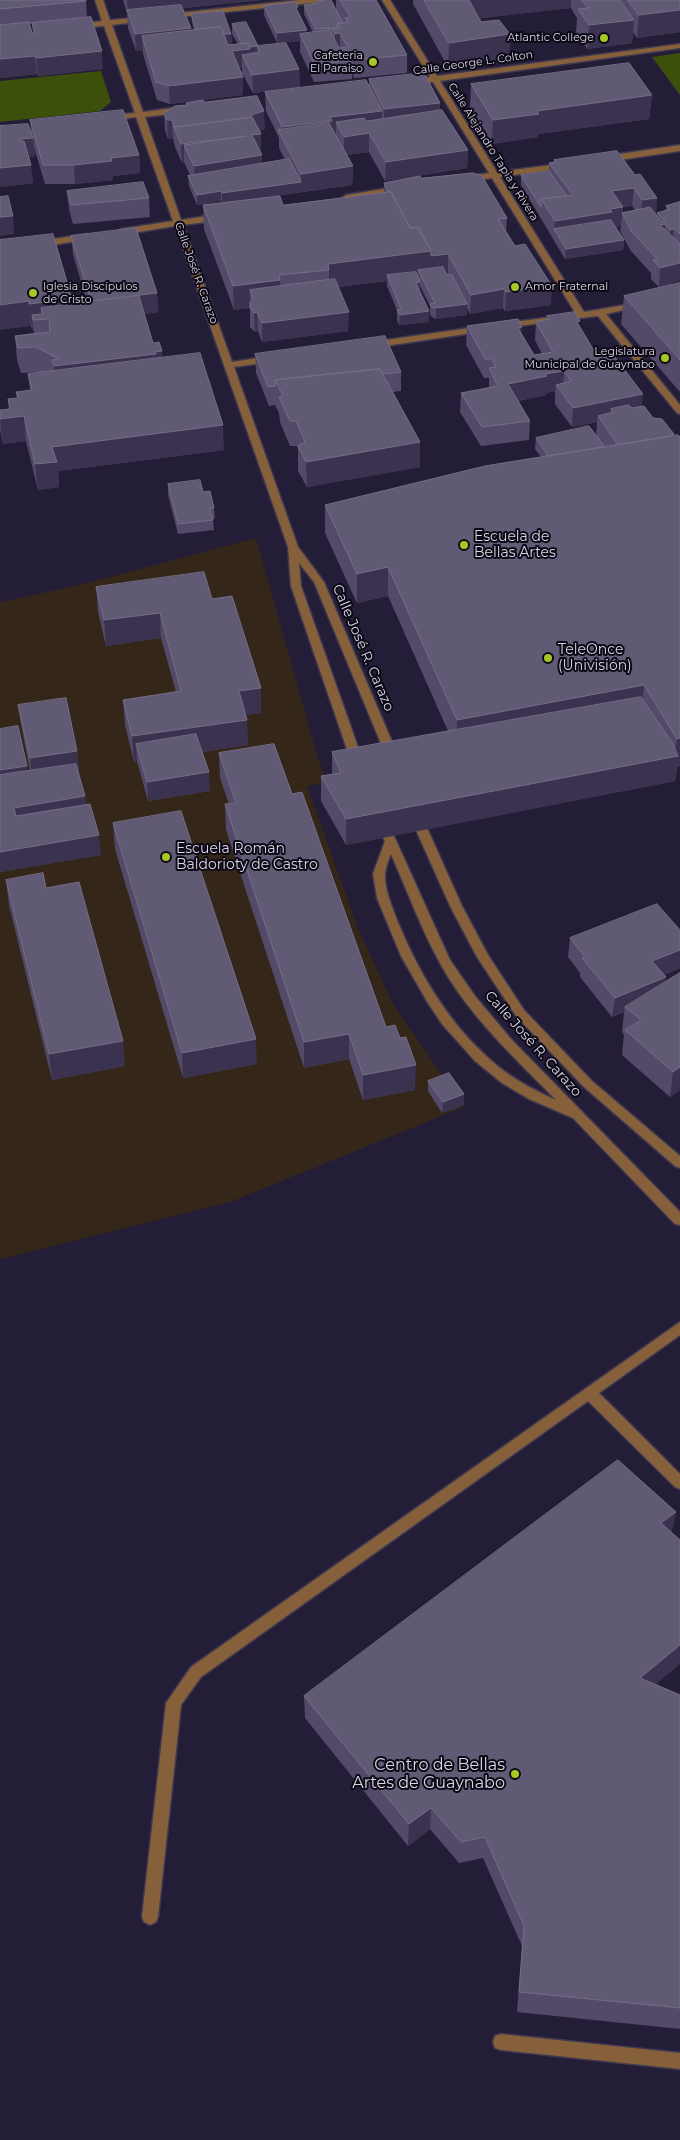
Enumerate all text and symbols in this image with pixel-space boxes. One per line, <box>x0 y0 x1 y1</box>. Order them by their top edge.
place label: Atlantic College <box>507 31 594 45</box>
marker: Atlantic College <box>598 32 610 44</box>
street label: Calle George L. Colton <box>412 48 534 78</box>
place label: Cafeteria El Paraiso <box>310 49 363 75</box>
marker: Cafeteria El Paraiso <box>367 56 379 68</box>
street label: Calle Alejandro Tapia y Rivera <box>445 80 541 224</box>
street label: Calle José R. Carazo <box>171 220 221 326</box>
place label: Iglesia Discípulos de Cristo <box>43 280 138 306</box>
place label: Amor Fraternal <box>525 280 608 294</box>
marker: Amor Fraternal <box>509 281 521 293</box>
marker: Iglesia Discípulos de Cristo <box>27 287 39 299</box>
place label: Legislatura Municipal de Guaynabo <box>524 345 655 371</box>
marker: Legislatura Municipal de Guaynabo <box>659 352 671 364</box>
place label: Escuela de Bellas Artes <box>474 529 556 562</box>
marker: Escuela de Bellas Artes <box>458 539 470 551</box>
street label: Calle José R. Carazo <box>329 582 397 714</box>
place label: TeleOnce (Univisión) <box>558 642 632 674</box>
marker: TeleOnce (Univisión) <box>542 652 554 664</box>
place label: Escuela Román Baldorioty de Castro <box>176 841 318 874</box>
marker: Escuela Román Baldorioty de Castro <box>160 851 172 863</box>
street label: Calle José R. Carazo <box>481 988 585 1100</box>
place label: Centro de Bellas Artes de Guaynabo <box>352 1755 505 1793</box>
marker: Centro de Bellas Artes de Guaynabo <box>509 1768 521 1780</box>

